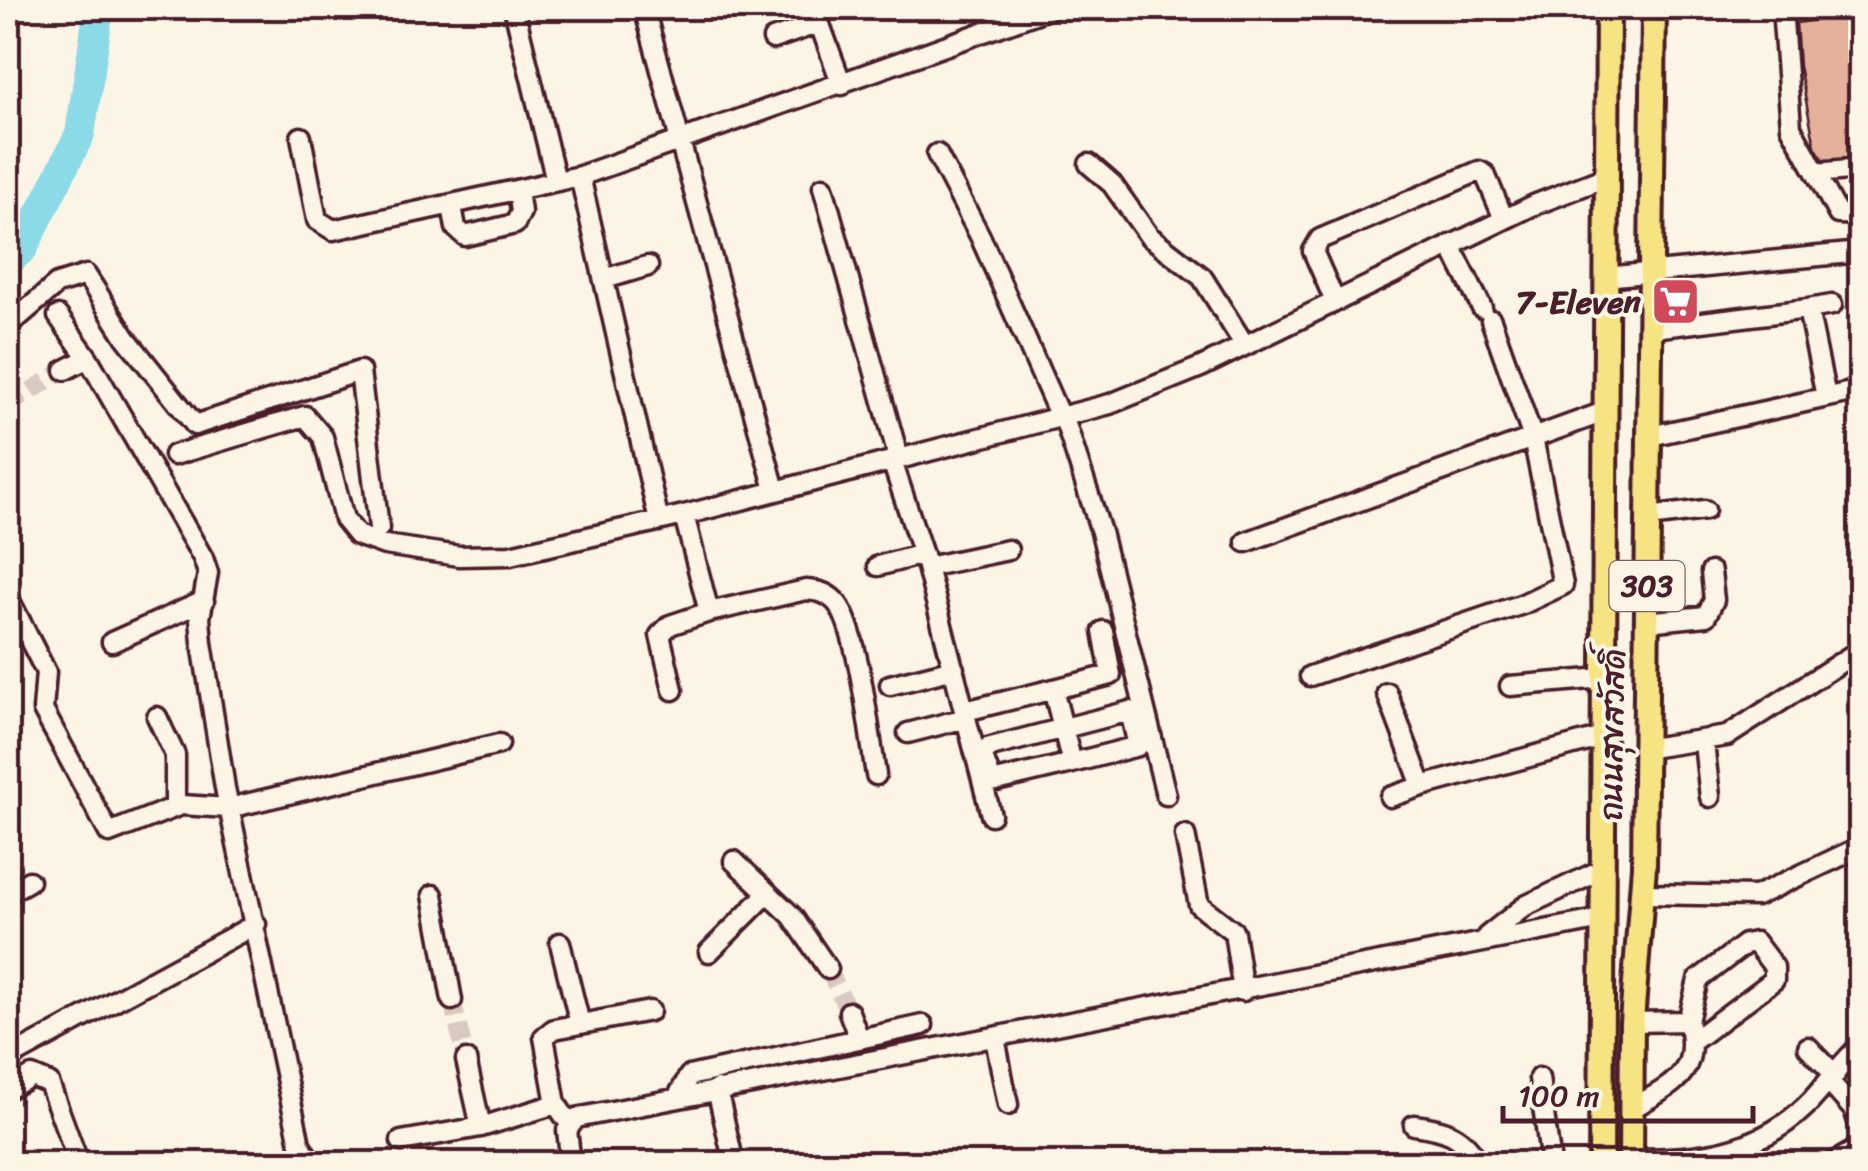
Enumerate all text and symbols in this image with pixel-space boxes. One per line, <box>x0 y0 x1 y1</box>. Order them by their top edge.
place label: 7-Eleven <box>1516 274 1642 331</box>
supermarket icon: 7-Eleven <box>1650 276 1702 328</box>
road number: 303 <box>1610 561 1684 611</box>
street label: ถนนสุขสวัสดิ์ <box>1583 641 1643 821</box>
scale bar <box>1503 1061 1753 1123</box>
text: 100 m <box>1518 1069 1600 1123</box>

